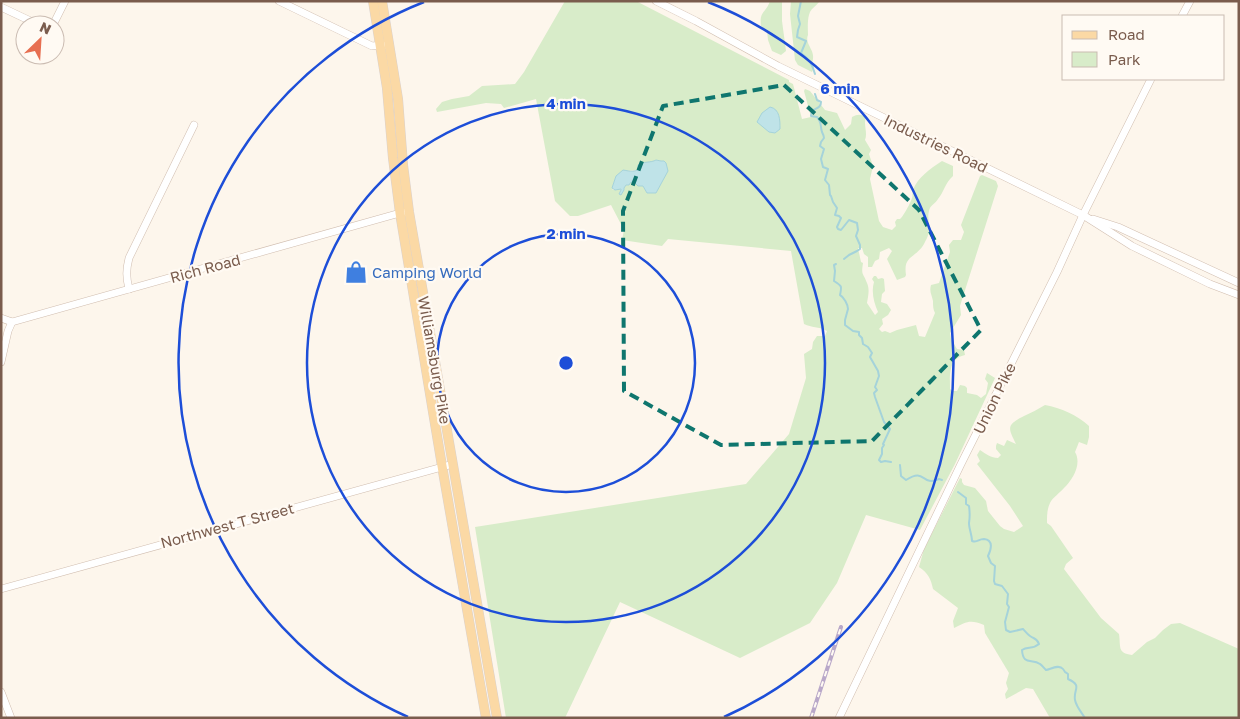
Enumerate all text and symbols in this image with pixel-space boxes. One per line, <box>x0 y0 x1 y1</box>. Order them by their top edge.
north arrow <box>15 15 65 65</box>
legend <box>1062 15 1225 80</box>
text: N <box>37 18 54 38</box>
text: Road <box>1108 25 1145 43</box>
text: Park <box>1108 50 1141 68</box>
text: 6 min <box>820 79 860 97</box>
text: 4 min <box>546 94 586 112</box>
street label: Industries Road <box>881 110 991 176</box>
text: 2 min <box>546 224 586 242</box>
street label: Rich Road <box>168 250 242 286</box>
shop icon: Camping World <box>343 259 369 285</box>
place label: Camping World <box>372 263 482 281</box>
street label: Williamsburg Pike <box>415 295 455 426</box>
centre of rings <box>557 354 575 372</box>
street label: Union Pike <box>969 359 1019 436</box>
street label: Northwest T Street <box>158 499 296 551</box>

